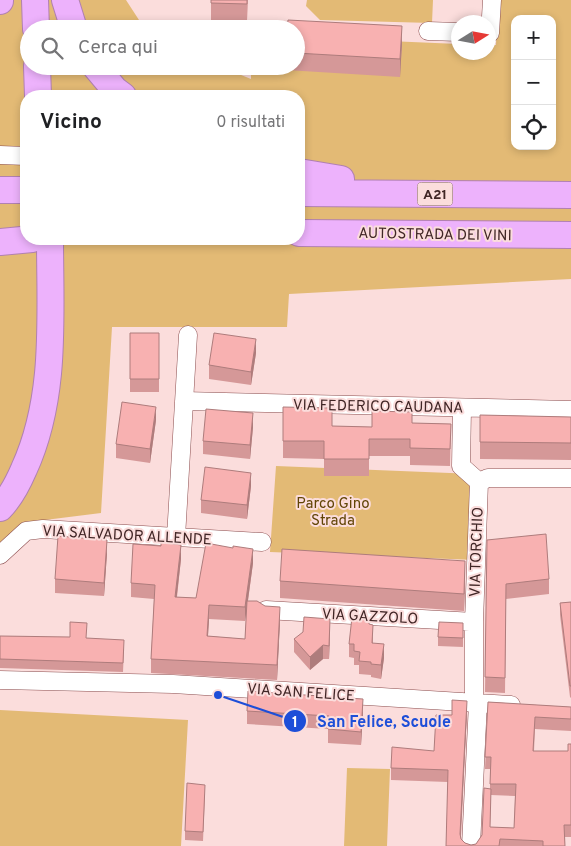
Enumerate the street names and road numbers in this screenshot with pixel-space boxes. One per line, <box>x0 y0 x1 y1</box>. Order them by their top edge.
road number: A21 <box>418 182 452 205</box>
street label: AUTOSTRADA DEI VINI <box>358 225 512 246</box>
street label: VIA FEDERICO CAUDANA <box>293 397 463 418</box>
street label: VIA TORCHIO <box>466 507 489 597</box>
street label: VIA SALVADOR ALLENDE <box>42 523 212 550</box>
street label: VIA GAZZOLO <box>321 605 419 630</box>
street label: VIA SAN FELICE <box>246 680 355 707</box>

